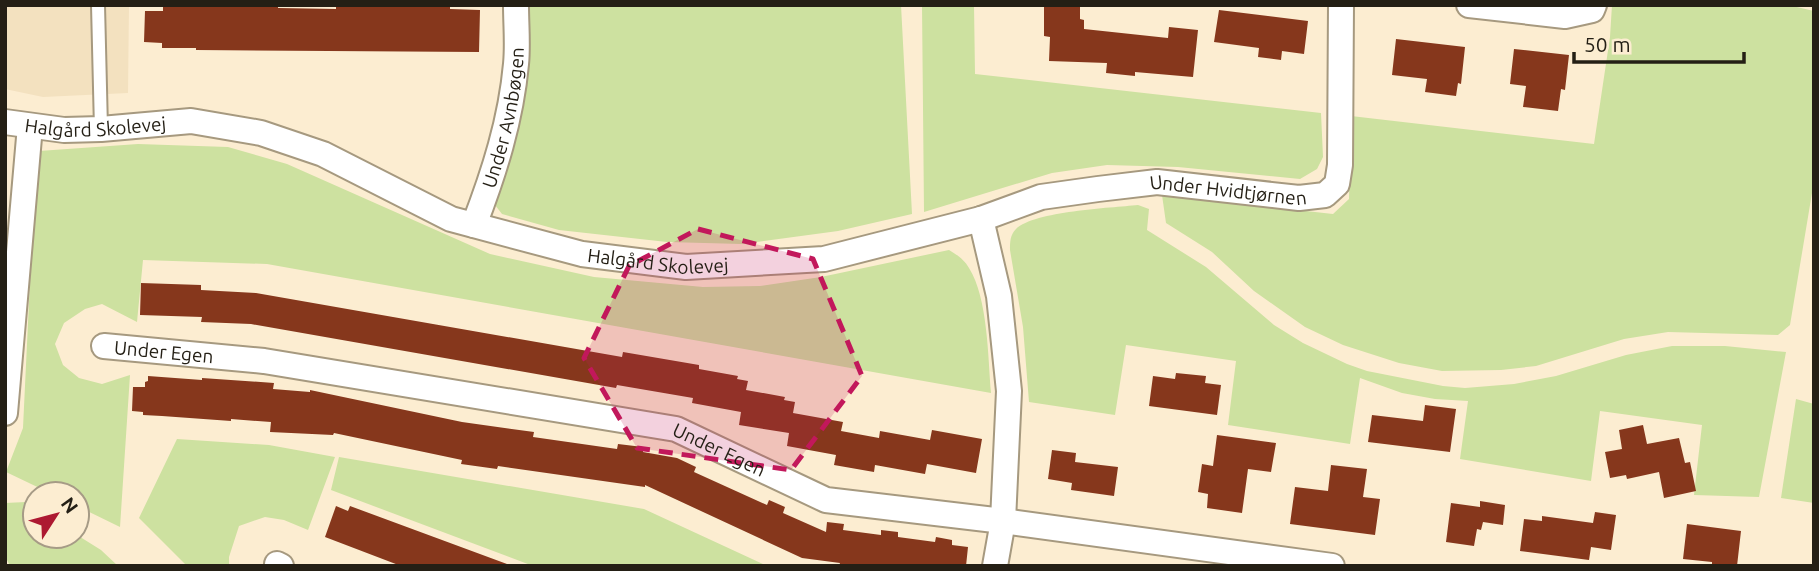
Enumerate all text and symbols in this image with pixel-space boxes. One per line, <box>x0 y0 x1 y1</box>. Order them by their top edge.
scale bar <box>1574 21 1744 65</box>
text: 50 m <box>1584 32 1631 56</box>
street label: Under Avnbøgen <box>477 47 528 191</box>
street label: Halgård Skolevej <box>24 112 167 141</box>
street label: Under Hvidtjørnen <box>1148 170 1308 209</box>
street label: Halgård Skolevej <box>586 244 729 278</box>
street label: Under Egen <box>113 336 214 367</box>
street label: Under Egen <box>669 418 769 481</box>
north arrow <box>21 480 91 550</box>
text: N <box>57 493 83 517</box>

